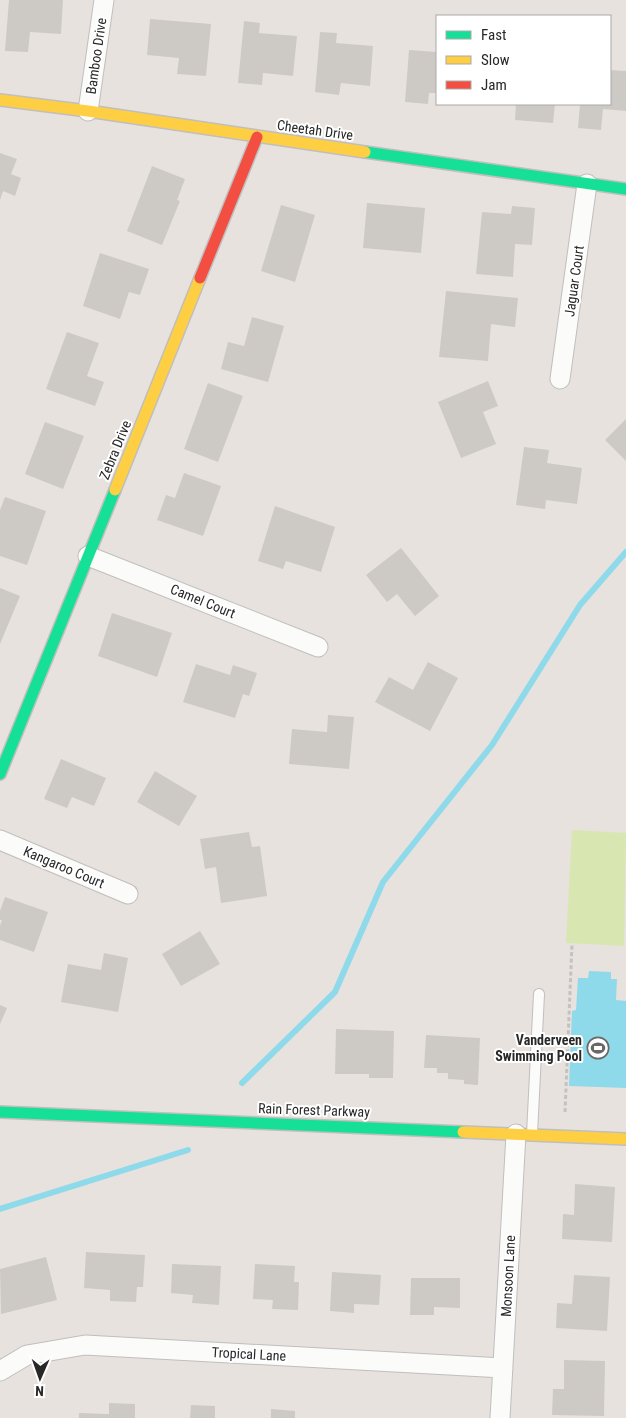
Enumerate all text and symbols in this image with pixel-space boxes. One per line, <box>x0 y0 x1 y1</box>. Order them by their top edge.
legend <box>436 15 611 105</box>
street label: Bamboo Drive <box>83 16 109 95</box>
text: Fast <box>481 26 506 44</box>
text: Slow <box>481 51 510 69</box>
text: Jam <box>481 76 507 94</box>
street label: Cheetah Drive <box>276 117 354 143</box>
street label: Jaguar Court <box>561 244 587 318</box>
street label: Zebra Drive <box>96 418 134 482</box>
street label: Camel Court <box>168 581 238 621</box>
street label: Kangaroo Court <box>21 843 107 891</box>
place label: Vanderveen Swimming Pool <box>495 1032 582 1064</box>
sports icon: Vanderveen Swimming Pool <box>586 1036 610 1060</box>
street label: Rain Forest Parkway <box>258 1100 370 1120</box>
street label: Monsoon Lane <box>498 1234 518 1317</box>
street label: Tropical Lane <box>211 1344 287 1364</box>
north arrow <box>15 1353 65 1403</box>
text: N <box>35 1383 44 1399</box>

